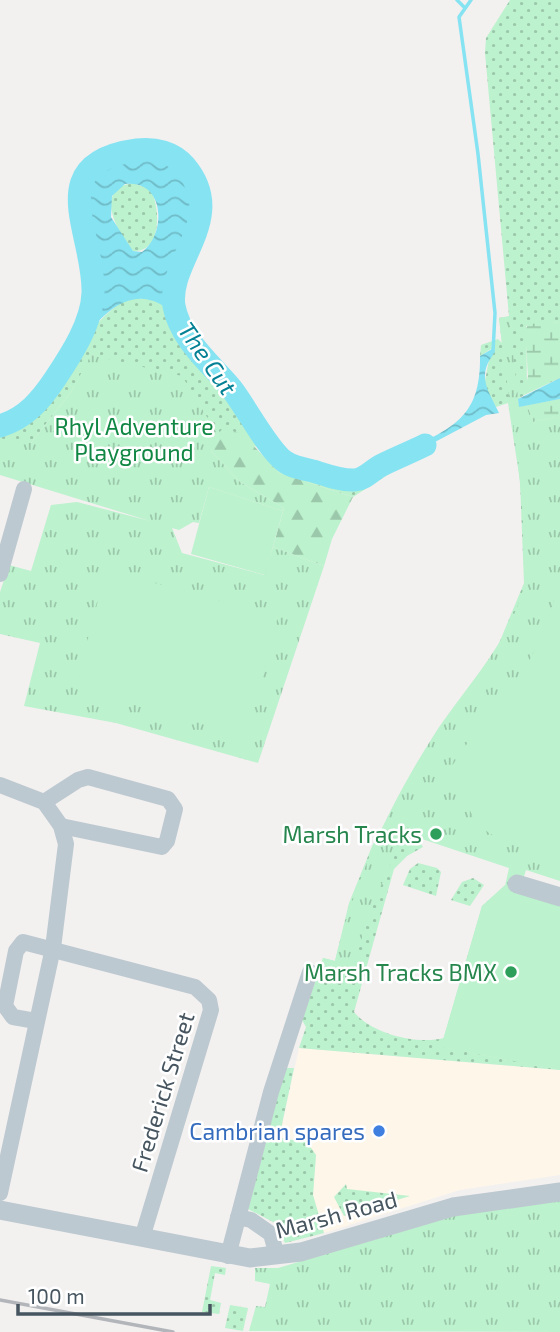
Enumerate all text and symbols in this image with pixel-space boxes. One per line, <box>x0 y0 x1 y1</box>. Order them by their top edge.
water label: The Cut <box>173 316 244 401</box>
park label: Rhyl Adventure Playground <box>55 412 213 466</box>
place label: Marsh Tracks <box>283 820 422 848</box>
marker: Marsh Tracks <box>428 826 444 842</box>
place label: Marsh Tracks BMX <box>304 958 497 986</box>
marker: Marsh Tracks BMX <box>503 964 519 980</box>
street label: Frederick Street <box>124 1009 200 1175</box>
place label: Cambrian spares <box>189 1117 365 1145</box>
marker: Cambrian spares <box>371 1123 387 1139</box>
street label: Marsh Road <box>272 1184 400 1244</box>
scale bar <box>18 1272 210 1316</box>
text: 100 m <box>28 1283 85 1308</box>

